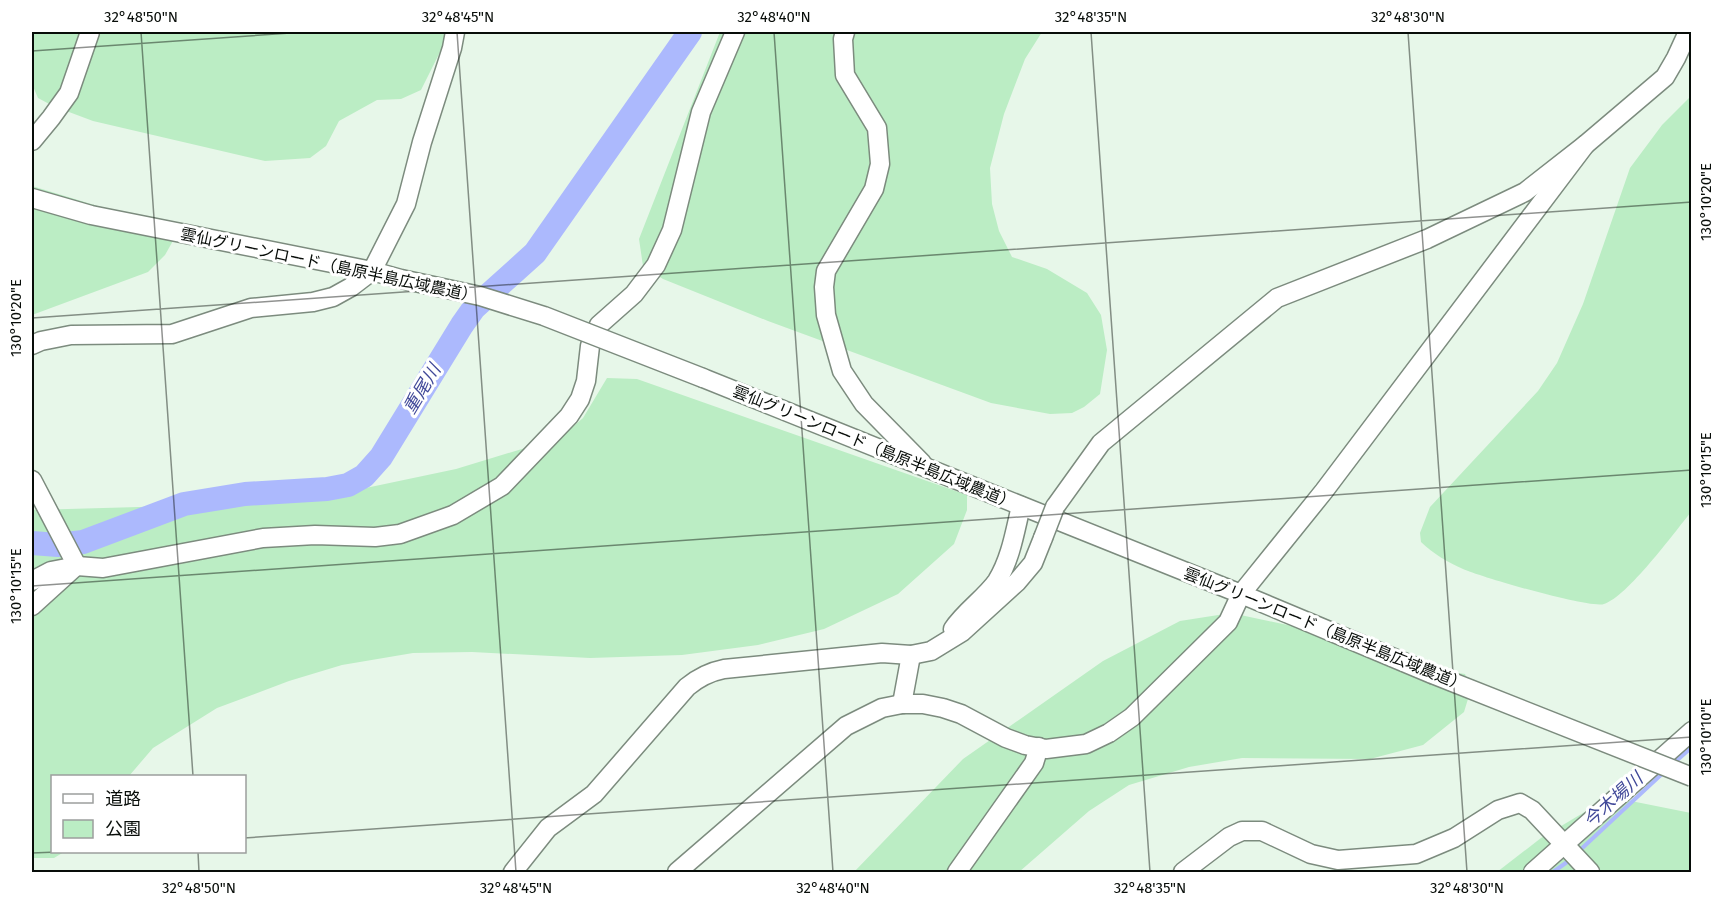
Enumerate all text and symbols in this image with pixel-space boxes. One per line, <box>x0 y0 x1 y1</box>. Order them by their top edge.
text: 32°48'50"N <box>104 8 178 26</box>
text: 32°48'45"N <box>422 8 494 26</box>
text: 32°48'40"N <box>737 8 811 26</box>
text: 32°48'35"N <box>1055 8 1127 26</box>
text: 32°48'30"N <box>1371 8 1445 26</box>
text: 130°10'20"E <box>1697 163 1715 241</box>
street label: 雲仙グリーンロード（島原半島広域農道） <box>179 224 479 306</box>
text: 130°10'20"E <box>7 279 25 357</box>
water label: 重尾川 <box>399 358 446 418</box>
street label: 雲仙グリーンロード（島原半島広域農道） <box>730 381 1018 513</box>
text: 130°10'15"E <box>1697 432 1715 508</box>
text: 130°10'15"E <box>7 548 25 624</box>
street label: 雲仙グリーンロード（島原半島広域農道） <box>1181 563 1469 695</box>
text: 130°10'10"E <box>1697 699 1715 775</box>
water label: 今木場川 <box>1579 766 1649 832</box>
legend <box>51 775 246 853</box>
text: 道路 <box>105 788 141 810</box>
text: 公園 <box>105 818 141 840</box>
text: 32°48'50"N <box>162 879 236 897</box>
text: 32°48'45"N <box>480 879 552 897</box>
text: 32°48'40"N <box>796 879 870 897</box>
text: 32°48'35"N <box>1114 879 1186 897</box>
text: 32°48'30"N <box>1430 879 1504 897</box>

